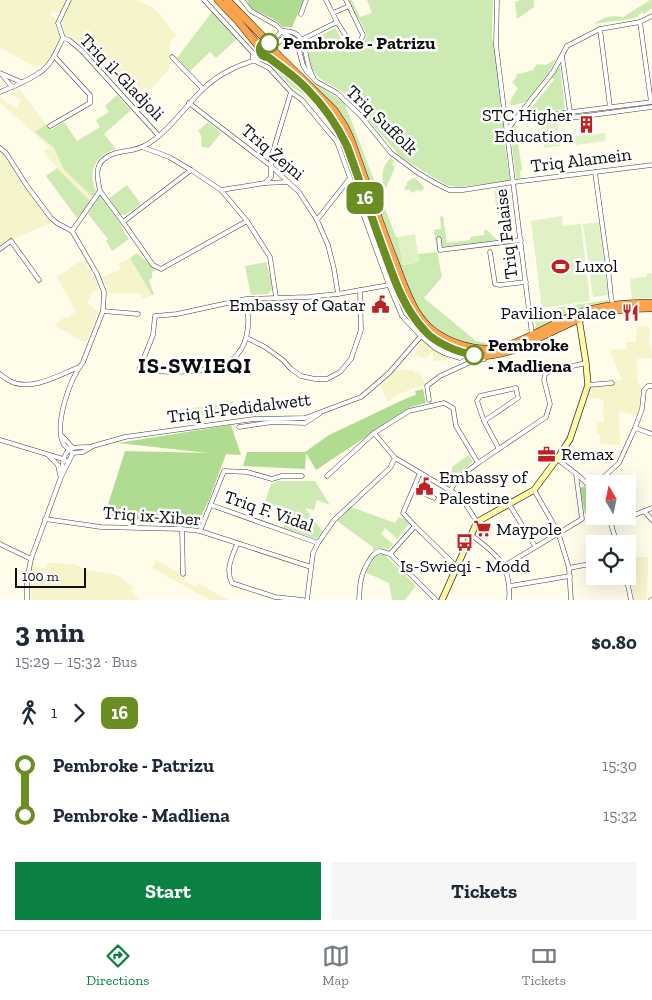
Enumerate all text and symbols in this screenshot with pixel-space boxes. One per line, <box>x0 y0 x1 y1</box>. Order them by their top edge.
street label: Triq il-Gladjoli <box>75 29 169 125</box>
place label: Pembroke - Patrizu <box>283 32 436 54</box>
marker: Pembroke - Patrizu <box>259 33 279 53</box>
street label: Triq Suffolk <box>342 80 423 160</box>
place label: STC Higher Education <box>482 104 574 147</box>
building icon: STC Higher Education <box>577 115 597 135</box>
street label: Triq Żejni <box>237 119 309 185</box>
street label: Triq Alamein <box>529 143 633 177</box>
line badge: 16 <box>342 182 388 214</box>
text: 16 <box>357 187 373 209</box>
street label: Triq Falaise <box>490 188 522 280</box>
place label: Luxol <box>575 255 618 277</box>
sports icon: Luxol <box>551 256 571 276</box>
place label: Embassy of Qatar <box>229 294 366 316</box>
public building icon: Embassy of Qatar <box>370 295 390 315</box>
place label: Pavilion Palace <box>501 302 616 324</box>
restaurant icon: Pavilion Palace <box>620 303 640 323</box>
place label: Pembroke - Madliena <box>488 334 572 377</box>
marker: Pembroke - Madliena <box>464 345 484 365</box>
district label: IS-SWIEQI <box>138 352 252 379</box>
street label: Triq il-Pedidalwett <box>166 388 312 428</box>
place label: Remax <box>561 443 614 465</box>
office icon: Remax <box>537 444 557 464</box>
place label: Embassy of Palestine <box>439 466 528 509</box>
north arrow <box>586 475 636 525</box>
map controls <box>586 475 636 585</box>
public building icon: Embassy of Palestine <box>415 477 435 497</box>
street label: Triq F. Vidal <box>221 485 317 537</box>
street label: Triq ix-Xiber <box>102 502 202 530</box>
place label: Maypole <box>496 518 562 540</box>
supermarket icon: Maypole <box>472 519 492 539</box>
bus stop icon: Is-Swieqi - Modd <box>455 533 475 553</box>
button: locate <box>586 535 636 585</box>
place label: Is-Swieqi - Modd <box>400 555 530 577</box>
scale bar <box>15 565 86 588</box>
text: 100 m <box>22 568 59 585</box>
text: 3 min <box>15 616 85 649</box>
text: $0.80 <box>591 631 637 654</box>
text: 15:29 – 15:32 · Bus <box>15 652 137 671</box>
icon: walk <box>15 699 43 727</box>
icon: forward <box>65 699 93 727</box>
text: 16 <box>111 702 128 724</box>
text: 1 <box>51 703 57 722</box>
text: Pembroke - Patrizu <box>53 754 214 777</box>
text: 15:30 <box>602 756 637 775</box>
text: Pembroke - Madliena <box>53 804 230 827</box>
text: 15:32 <box>603 806 637 825</box>
button: Start <box>15 862 321 920</box>
button: Tickets <box>331 862 637 920</box>
tab: Directions <box>86 942 149 989</box>
tab: Map <box>322 942 350 989</box>
tab: Tickets <box>522 942 566 989</box>

